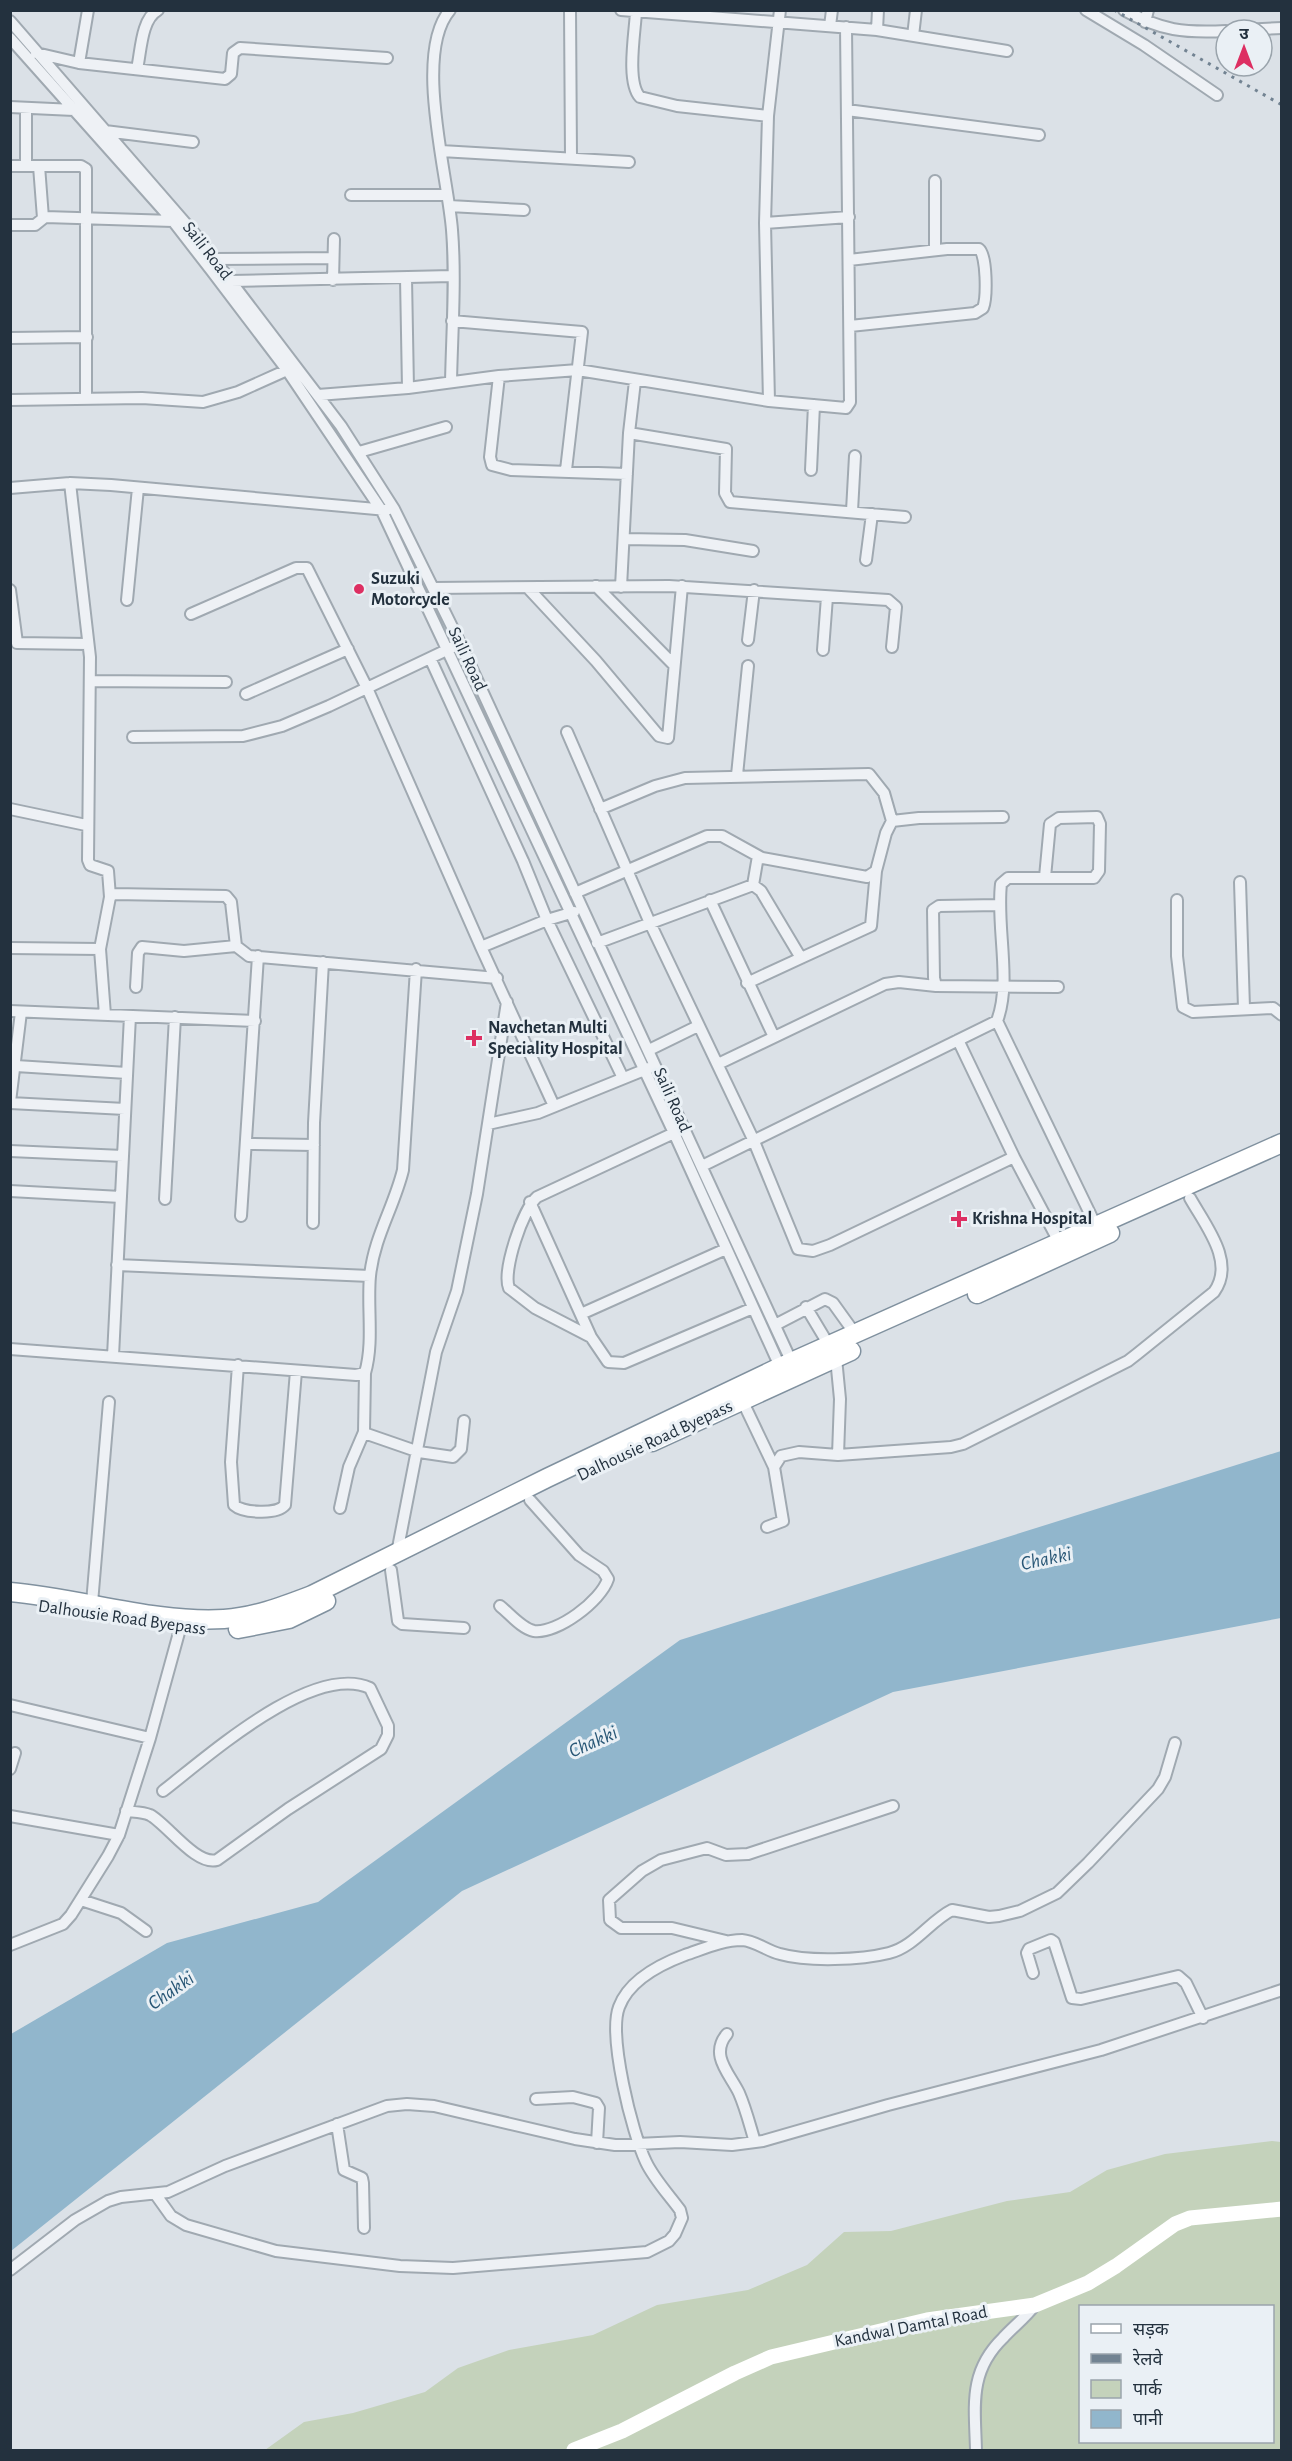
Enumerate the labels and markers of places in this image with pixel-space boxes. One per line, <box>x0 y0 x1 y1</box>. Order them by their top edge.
place label: Suzuki Motorcycle <box>371 570 450 609</box>
marker: Suzuki Motorcycle <box>352 582 366 596</box>
place label: Navchetan Multi Speciality Hospital <box>488 1019 623 1058</box>
marker: Navchetan Multi Speciality Hospital <box>465 1029 483 1047</box>
marker: Krishna Hospital <box>950 1210 968 1228</box>
place label: Krishna Hospital <box>972 1210 1092 1228</box>

